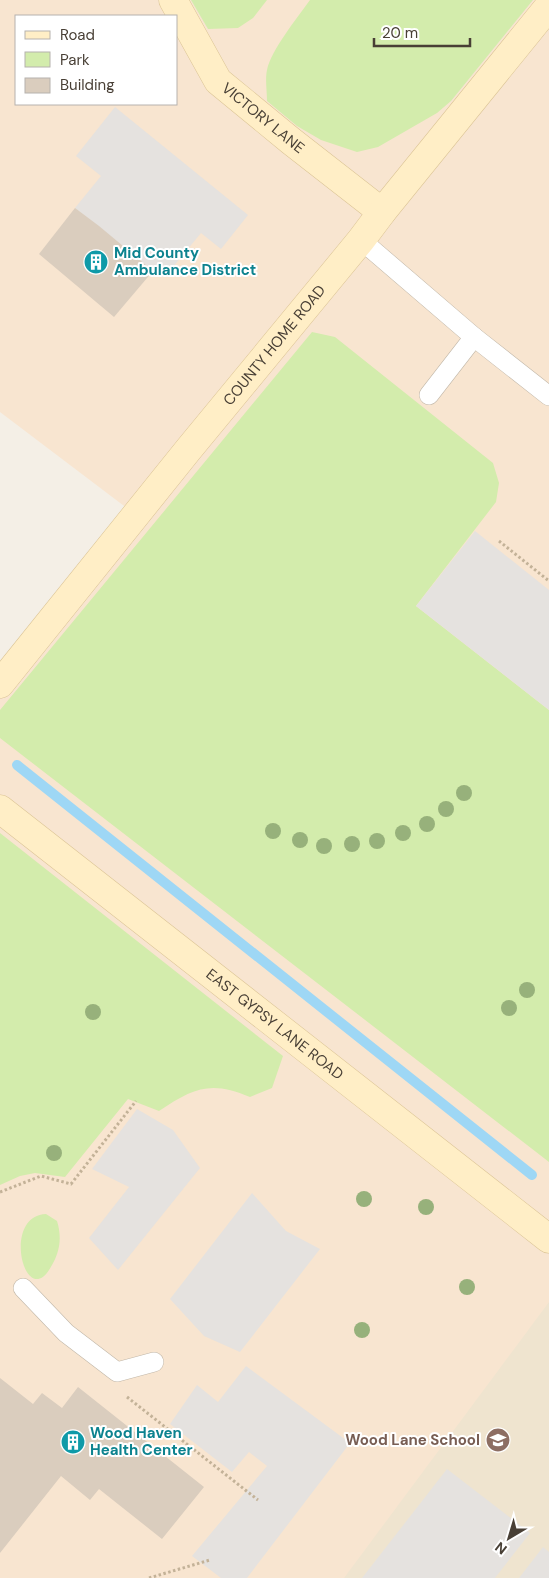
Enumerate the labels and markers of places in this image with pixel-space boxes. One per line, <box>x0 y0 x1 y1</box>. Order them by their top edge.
place label: Mid County Ambulance District <box>114 243 256 280</box>
building icon: Mid County Ambulance District <box>83 249 109 275</box>
place label: Wood Haven Health Center <box>90 1423 193 1460</box>
school or university icon: Wood Lane School <box>485 1427 511 1453</box>
building icon: Wood Haven Health Center <box>60 1429 86 1455</box>
place label: Wood Lane School <box>345 1430 480 1450</box>

